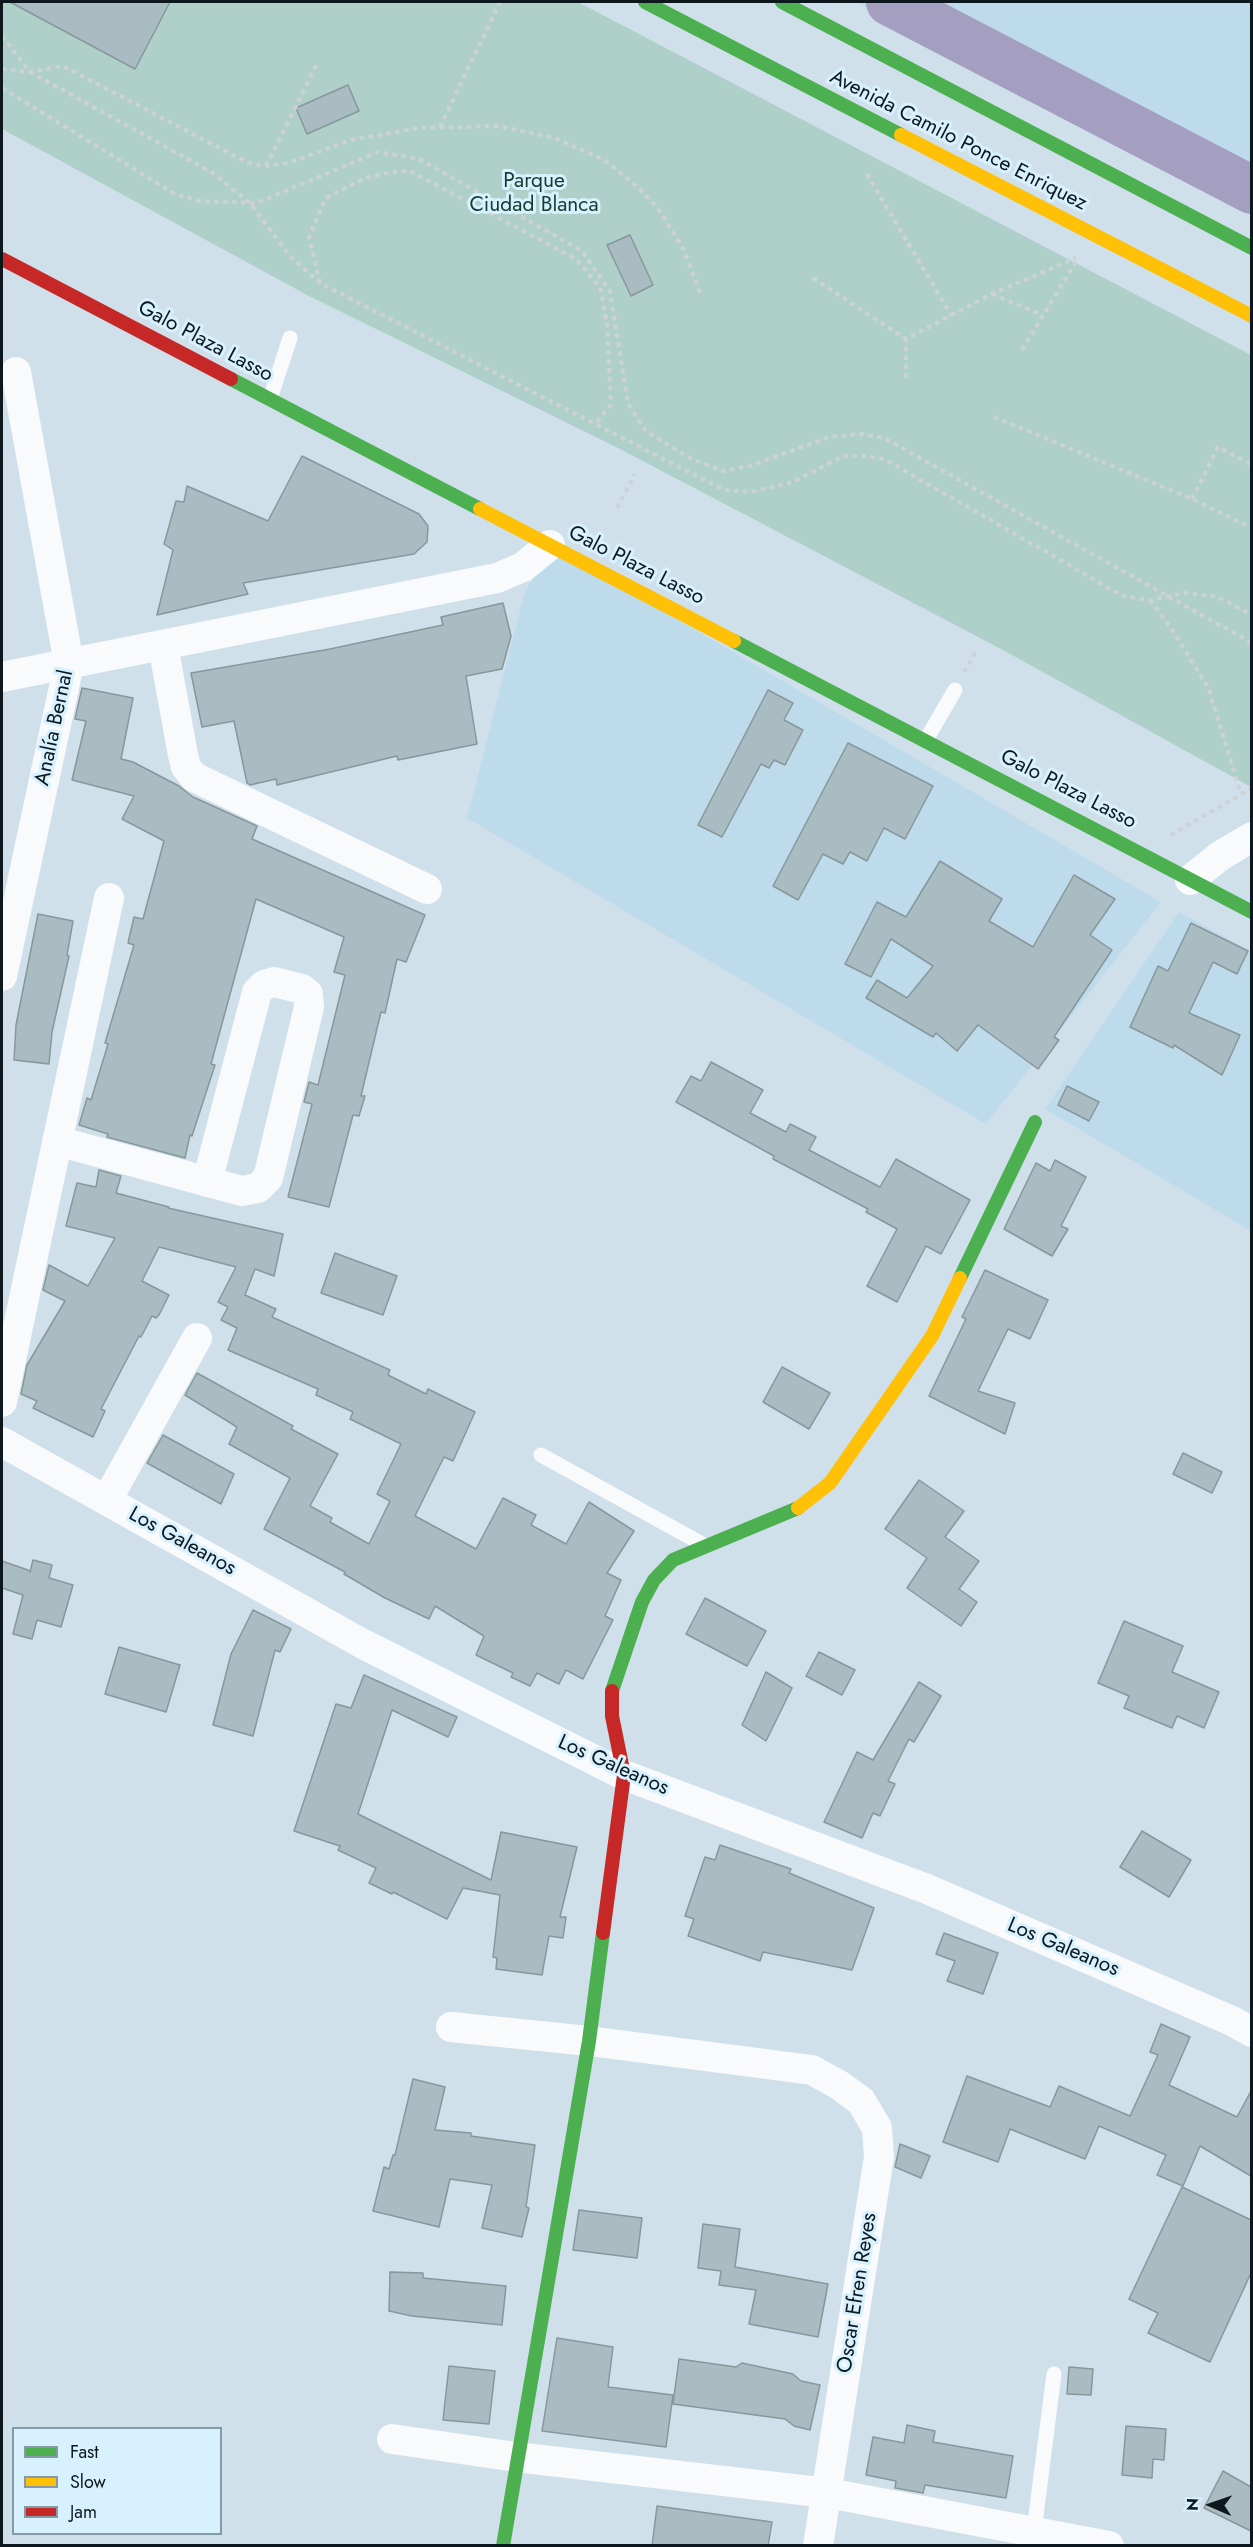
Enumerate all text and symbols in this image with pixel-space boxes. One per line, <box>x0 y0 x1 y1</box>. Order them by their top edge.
street label: Avenida Camilo Ponce Enriquez <box>825 65 1091 217</box>
park label: Parque Ciudad Blanca <box>469 169 599 219</box>
street label: Galo Plaza Lasso <box>133 296 277 388</box>
street label: Galo Plaza Lasso <box>564 521 708 611</box>
street label: Analía Bernal <box>30 668 80 788</box>
street label: Galo Plaza Lasso <box>996 745 1140 835</box>
street label: Los Galeanos <box>124 1502 240 1582</box>
street label: Los Galeanos <box>554 1730 672 1802</box>
street label: Los Galeanos <box>1003 1913 1123 1983</box>
street label: Oscar Efren Reyes <box>833 2211 883 2375</box>
legend <box>12 2427 222 2535</box>
text: Fast <box>70 2439 99 2465</box>
text: Slow <box>70 2469 106 2495</box>
north arrow <box>1181 2475 1241 2535</box>
text: N <box>1181 2498 1204 2511</box>
text: Jam <box>70 2499 97 2525</box>

